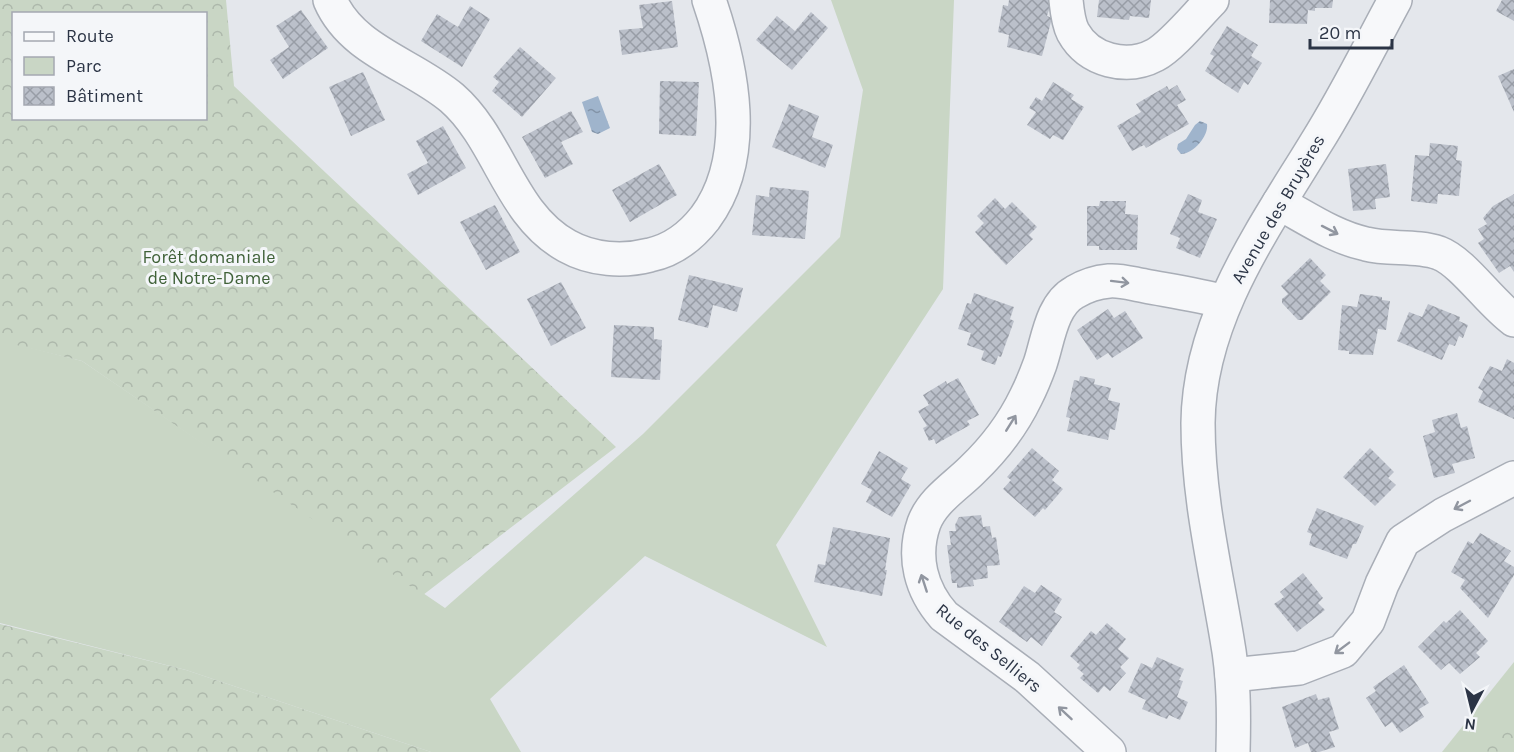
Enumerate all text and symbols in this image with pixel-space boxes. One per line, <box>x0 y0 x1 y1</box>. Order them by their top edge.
legend <box>12 12 207 120</box>
scale bar <box>1310 12 1392 50</box>
text: 20 m <box>1319 22 1361 44</box>
text: Route <box>66 25 114 47</box>
text: Parc <box>66 55 102 77</box>
text: Bâtiment <box>66 85 143 107</box>
street label: Avenue des Bruyères <box>1226 130 1330 288</box>
one-way arrow <box>1321 225 1339 237</box>
park label: Forêt domaniale de Notre-Dame <box>142 246 276 289</box>
one-way arrow <box>1110 277 1129 288</box>
one-way arrow <box>1005 414 1018 431</box>
one-way arrow <box>1454 500 1472 511</box>
one-way arrow <box>918 574 929 593</box>
street label: Rue des Selliers <box>932 599 1046 697</box>
one-way arrow <box>1334 642 1350 655</box>
north arrow <box>1442 680 1502 740</box>
one-way arrow <box>1058 706 1073 720</box>
text: N <box>1463 714 1477 735</box>

